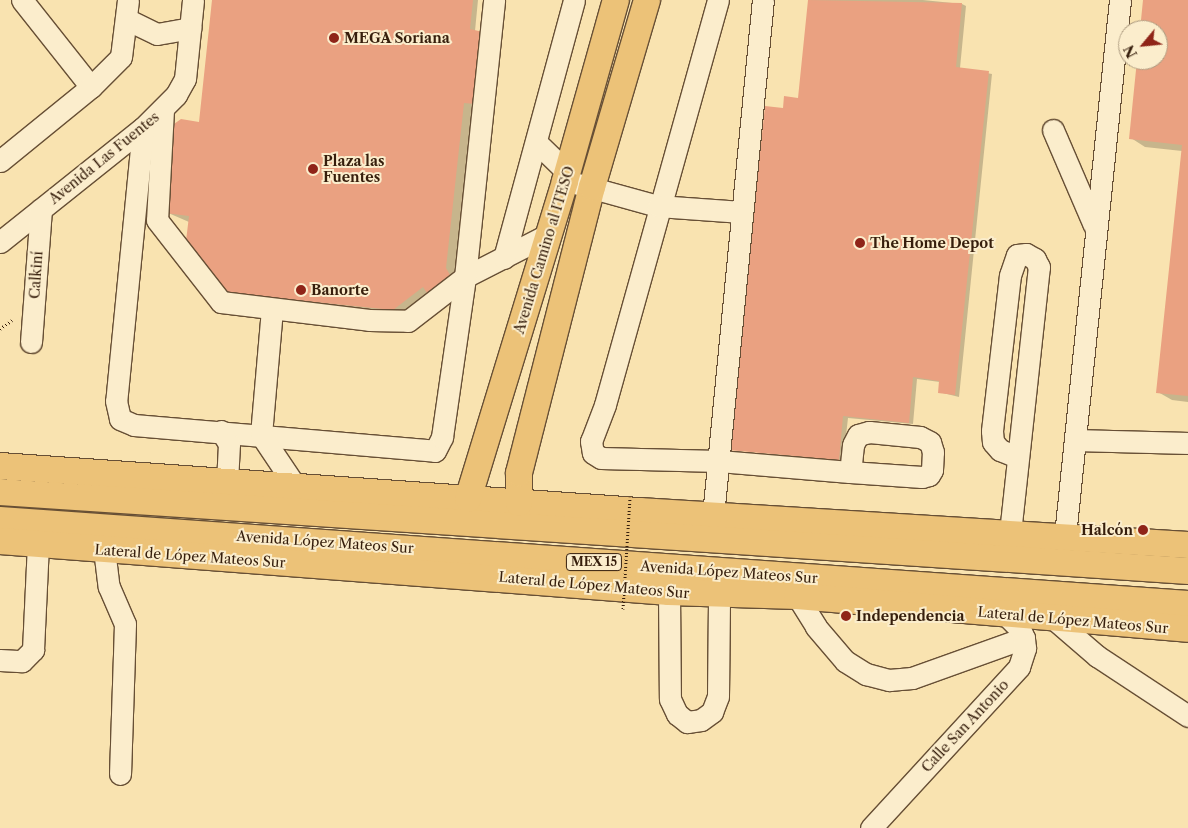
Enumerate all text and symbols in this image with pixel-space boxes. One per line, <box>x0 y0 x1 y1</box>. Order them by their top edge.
north arrow <box>1118 20 1168 70</box>
place label: MEGA Soriana <box>344 30 450 46</box>
marker: MEGA Soriana <box>328 32 340 44</box>
text: N <box>1120 42 1141 61</box>
street label: Avenida Las Fuentes <box>46 108 162 208</box>
place label: Plaza las Fuentes <box>323 153 385 186</box>
marker: Plaza las Fuentes <box>307 163 319 175</box>
street label: Avenida Camino al ITESO <box>510 164 578 336</box>
place label: The Home Depot <box>870 235 994 251</box>
marker: The Home Depot <box>854 237 866 249</box>
street label: Calkiní <box>26 251 46 299</box>
place label: Banorte <box>311 282 369 298</box>
marker: Banorte <box>295 284 307 296</box>
place label: Halcón <box>1081 522 1133 538</box>
marker: Halcón <box>1137 524 1149 536</box>
street label: Avenida López Mateos Sur <box>236 527 414 557</box>
street label: Lateral de López Mateos Sur <box>94 541 286 571</box>
road number: MEX 15 <box>565 552 623 572</box>
street label: Avenida López Mateos Sur <box>640 557 818 587</box>
street label: Lateral de López Mateos Sur <box>498 568 690 602</box>
street label: Lateral de López Mateos Sur <box>977 603 1169 637</box>
place label: Independencia <box>856 608 965 624</box>
marker: Independencia <box>840 610 852 622</box>
street label: Calle San Antonio <box>918 676 1012 776</box>

